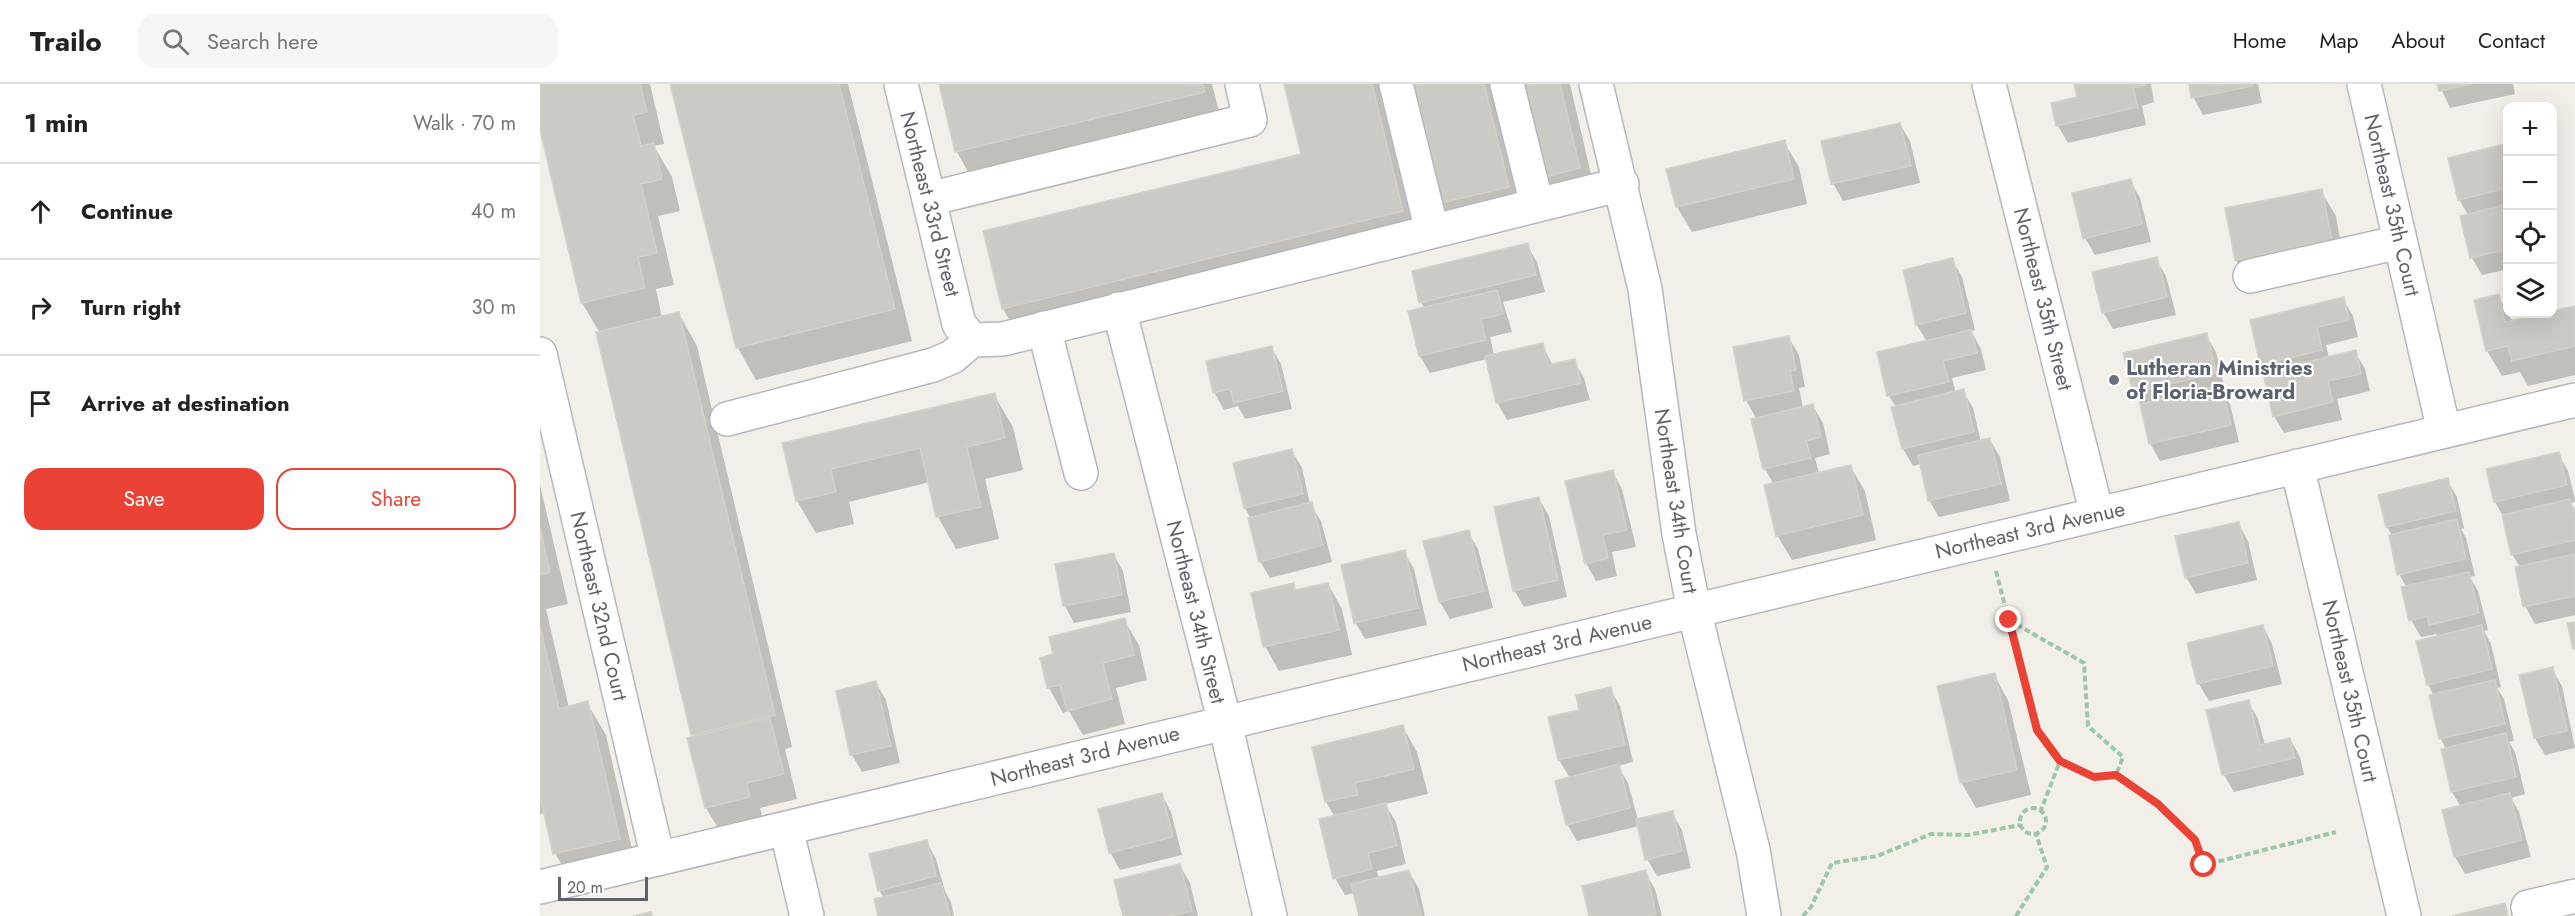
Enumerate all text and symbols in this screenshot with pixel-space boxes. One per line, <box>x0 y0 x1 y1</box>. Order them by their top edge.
search box <box>138 14 558 68</box>
text: Trailo <box>30 21 102 62</box>
icon: search <box>159 25 192 58</box>
text: Search here <box>207 25 318 57</box>
text: Home <box>2233 26 2286 56</box>
text: Map <box>2319 26 2359 56</box>
text: About <box>2392 26 2445 56</box>
text: Contact <box>2478 26 2545 56</box>
map controls <box>2503 102 2557 318</box>
button: + <box>2503 102 2557 156</box>
text: 1 min <box>24 104 88 142</box>
street label: Northeast 33rd Street <box>892 108 968 300</box>
text: Walk · 70 m <box>413 109 516 138</box>
street label: Northeast 35th Court <box>2356 111 2428 299</box>
button: − <box>2503 156 2557 210</box>
icon: ahead <box>24 195 57 228</box>
text: Continue <box>81 195 173 227</box>
text: 40 m <box>471 197 516 226</box>
street label: Northeast 35th Street <box>2006 204 2080 394</box>
button: locate <box>2503 210 2557 264</box>
button: layers <box>2503 264 2557 318</box>
icon: right <box>24 291 57 324</box>
text: Turn right <box>81 291 181 323</box>
text: 30 m <box>471 293 516 322</box>
place label: Lutheran Ministries of Floria-Broward <box>2126 353 2313 407</box>
marker: Lutheran Ministries of Floria-Broward <box>2107 373 2121 387</box>
icon: arrive <box>24 387 57 420</box>
text: Arrive at destination <box>81 387 290 419</box>
street label: Northeast 34th Court <box>1647 406 1705 596</box>
button: Save <box>24 468 264 530</box>
button: Share <box>276 468 516 530</box>
street label: Northeast 3rd Avenue <box>1932 494 2128 566</box>
street label: Northeast 32nd Court <box>563 508 635 704</box>
street label: Northeast 34th Street <box>1159 517 1233 707</box>
street label: Northeast 35th Court <box>2314 597 2386 785</box>
route end <box>1995 606 2021 632</box>
street label: Northeast 3rd Avenue <box>1459 607 1655 679</box>
street label: Northeast 3rd Avenue <box>987 718 1183 794</box>
route start <box>2190 851 2216 877</box>
scale bar <box>558 874 648 902</box>
text: 20 m <box>567 876 603 899</box>

